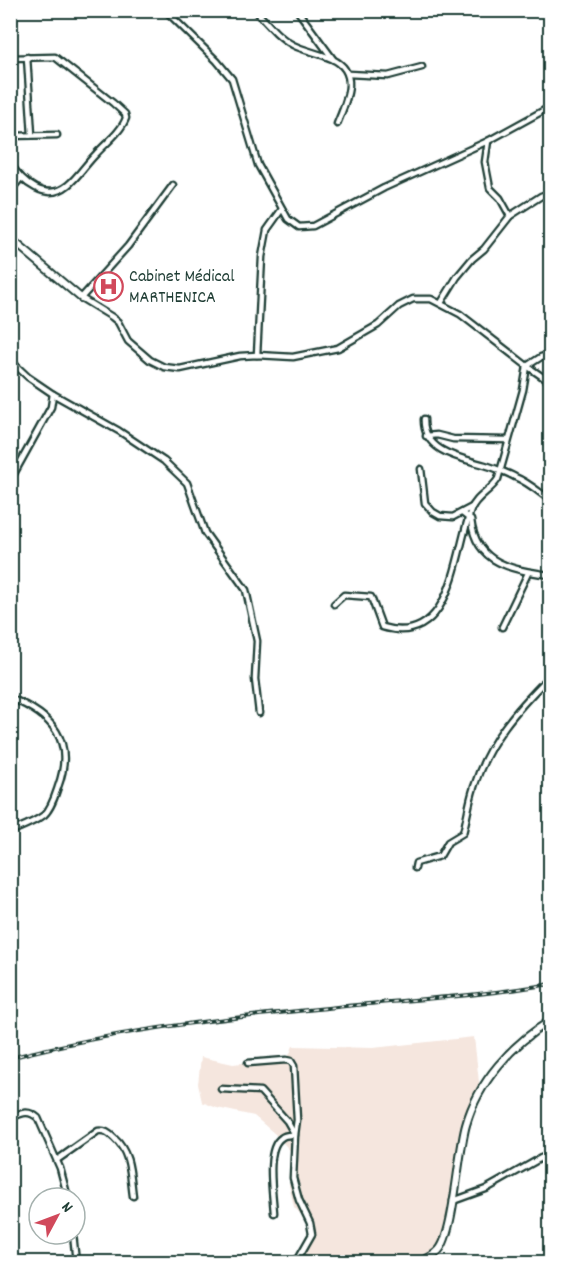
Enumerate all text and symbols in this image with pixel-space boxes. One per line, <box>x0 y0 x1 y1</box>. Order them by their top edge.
place label: Cabinet Médical MARTHENICA <box>129 265 235 311</box>
hospital icon: Cabinet Médical MARTHENICA <box>92 271 124 303</box>
north arrow <box>27 1186 87 1246</box>
text: N <box>55 1197 78 1218</box>

